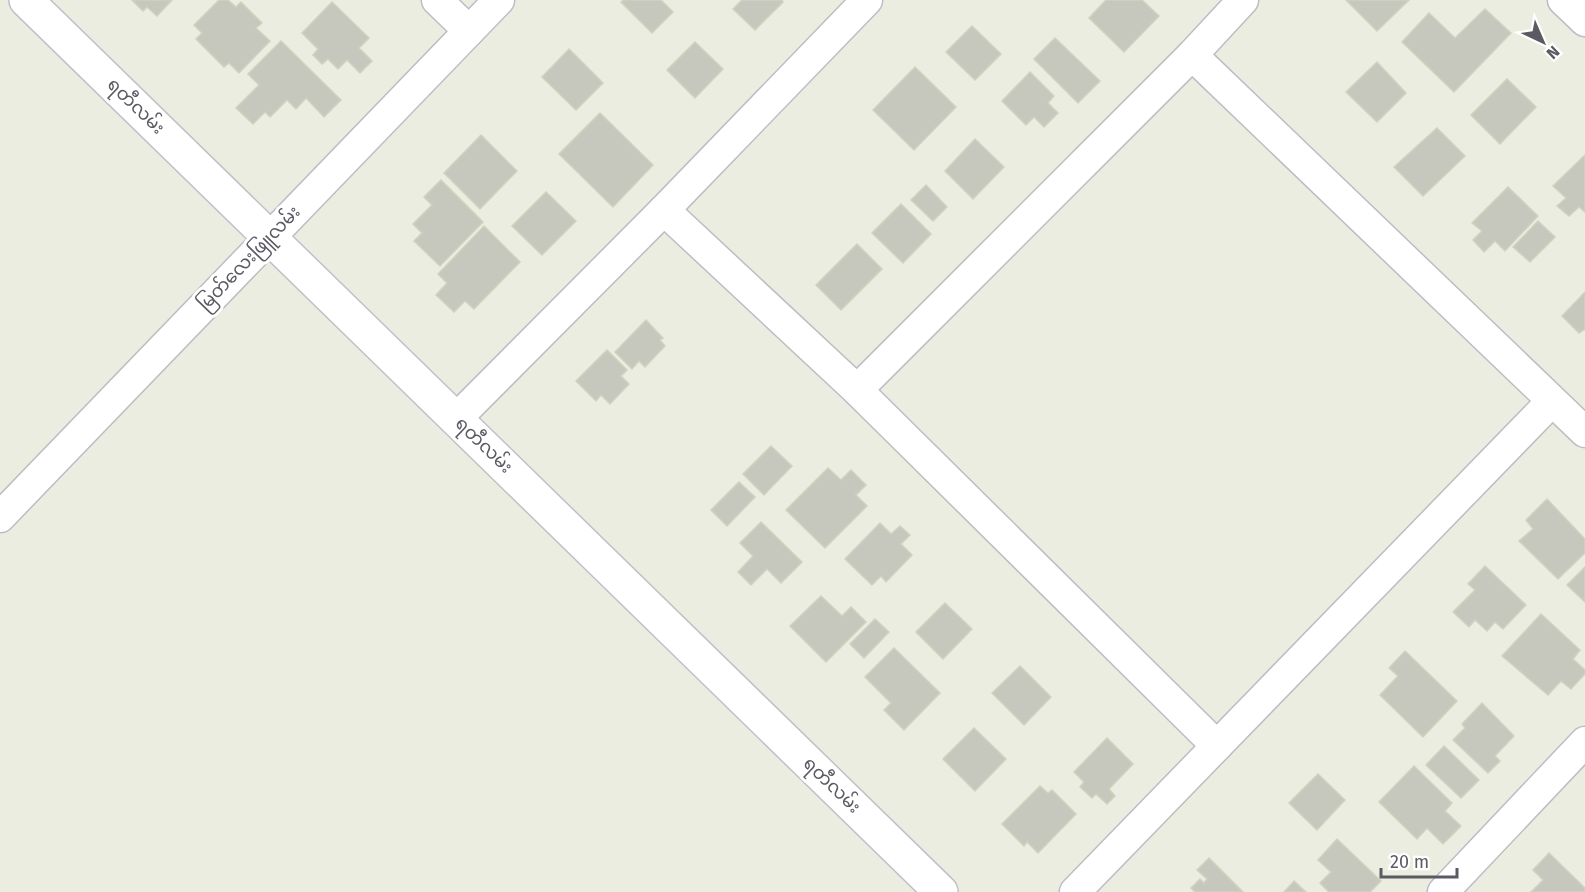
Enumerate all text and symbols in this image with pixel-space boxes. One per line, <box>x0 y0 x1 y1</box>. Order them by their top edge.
north arrow <box>1513 12 1573 72</box>
text: N <box>1543 42 1563 63</box>
street label: ရတီလမ်း <box>100 71 171 142</box>
street label: မြတ်လေးဖြူလမ်း <box>192 200 308 318</box>
street label: ရတီလမ်း <box>448 410 519 481</box>
street label: ရတီလမ်း <box>796 750 867 821</box>
scale bar <box>1381 841 1458 879</box>
text: 20 m <box>1390 851 1429 873</box>

